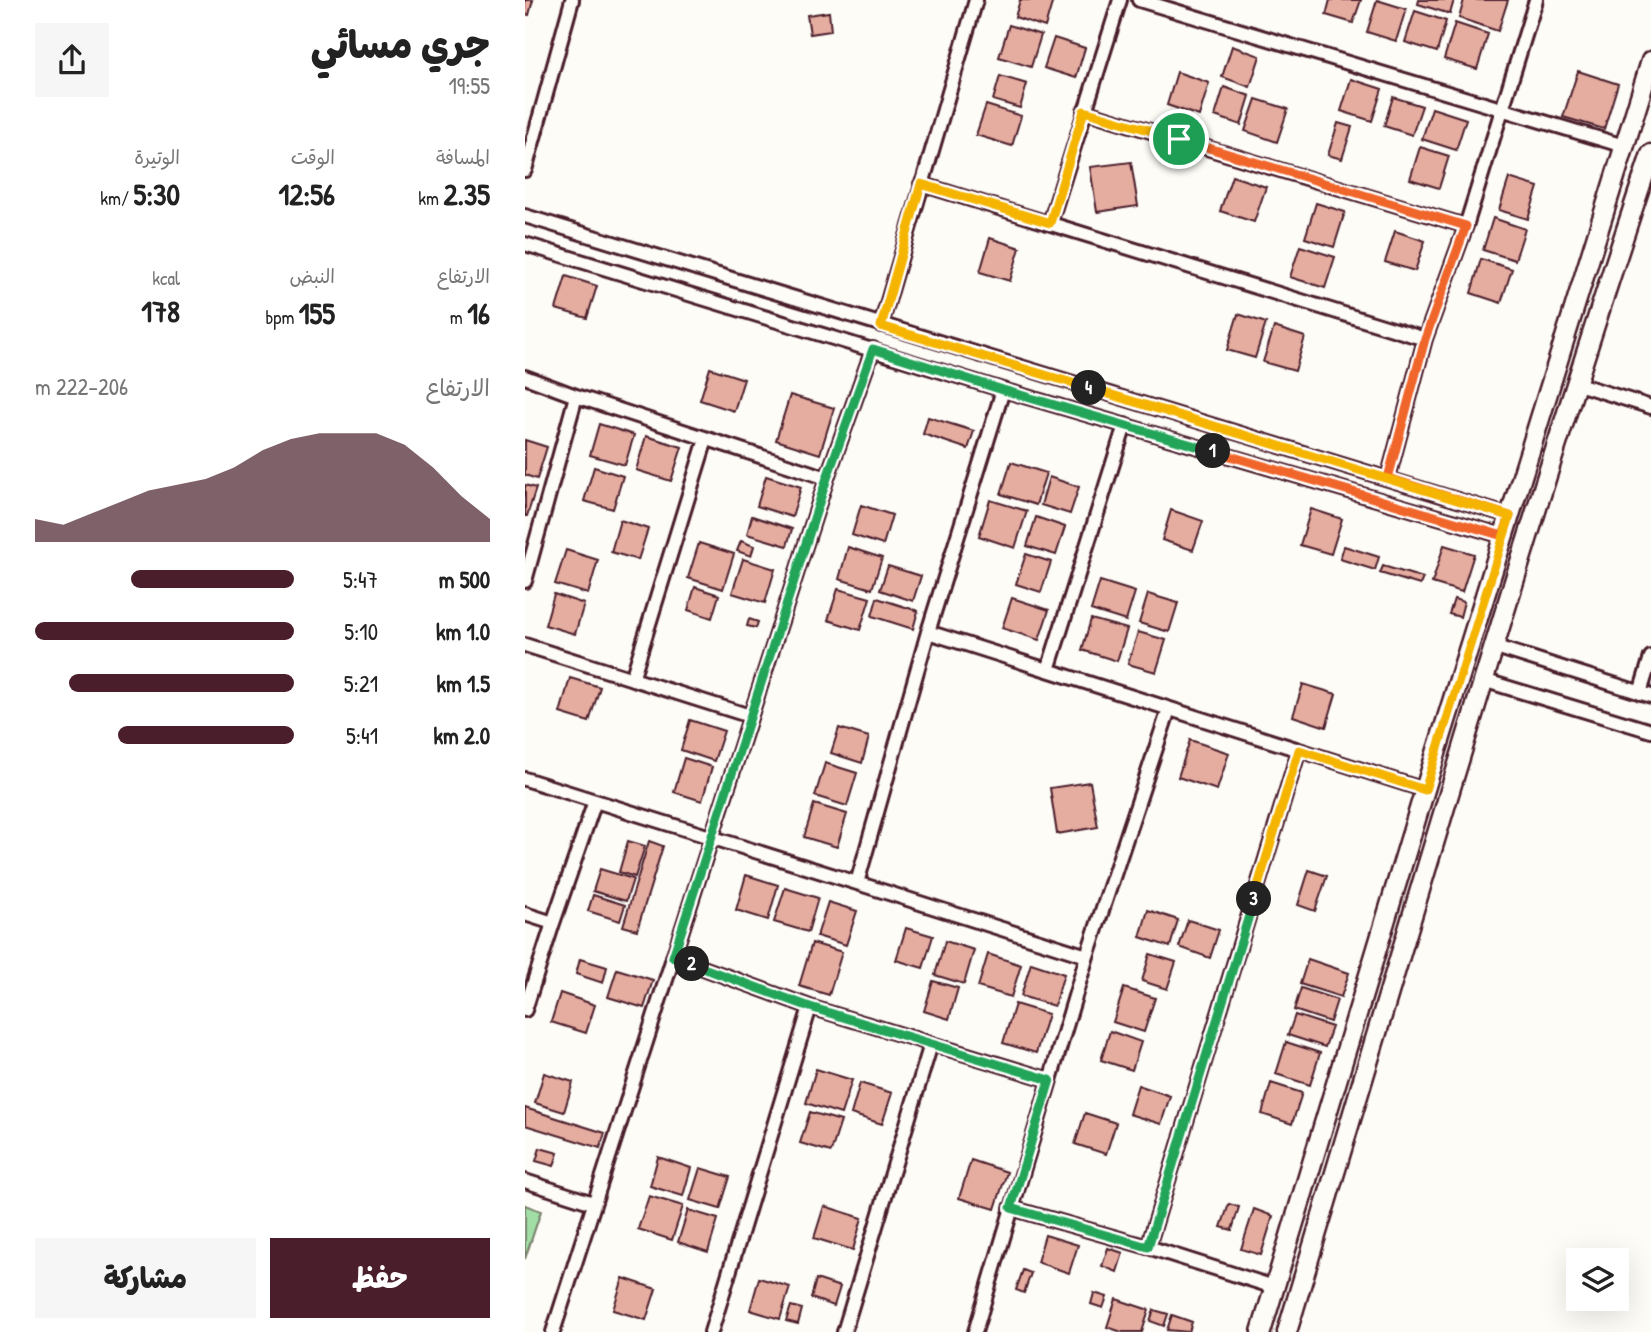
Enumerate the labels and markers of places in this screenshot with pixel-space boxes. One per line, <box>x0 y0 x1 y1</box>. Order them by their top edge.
pin <box>1149 109 1209 169</box>
pin: 4 <box>1071 370 1107 406</box>
pin: 1 <box>1195 434 1231 468</box>
pin: 3 <box>1237 881 1271 916</box>
pin: 2 <box>675 946 709 982</box>

